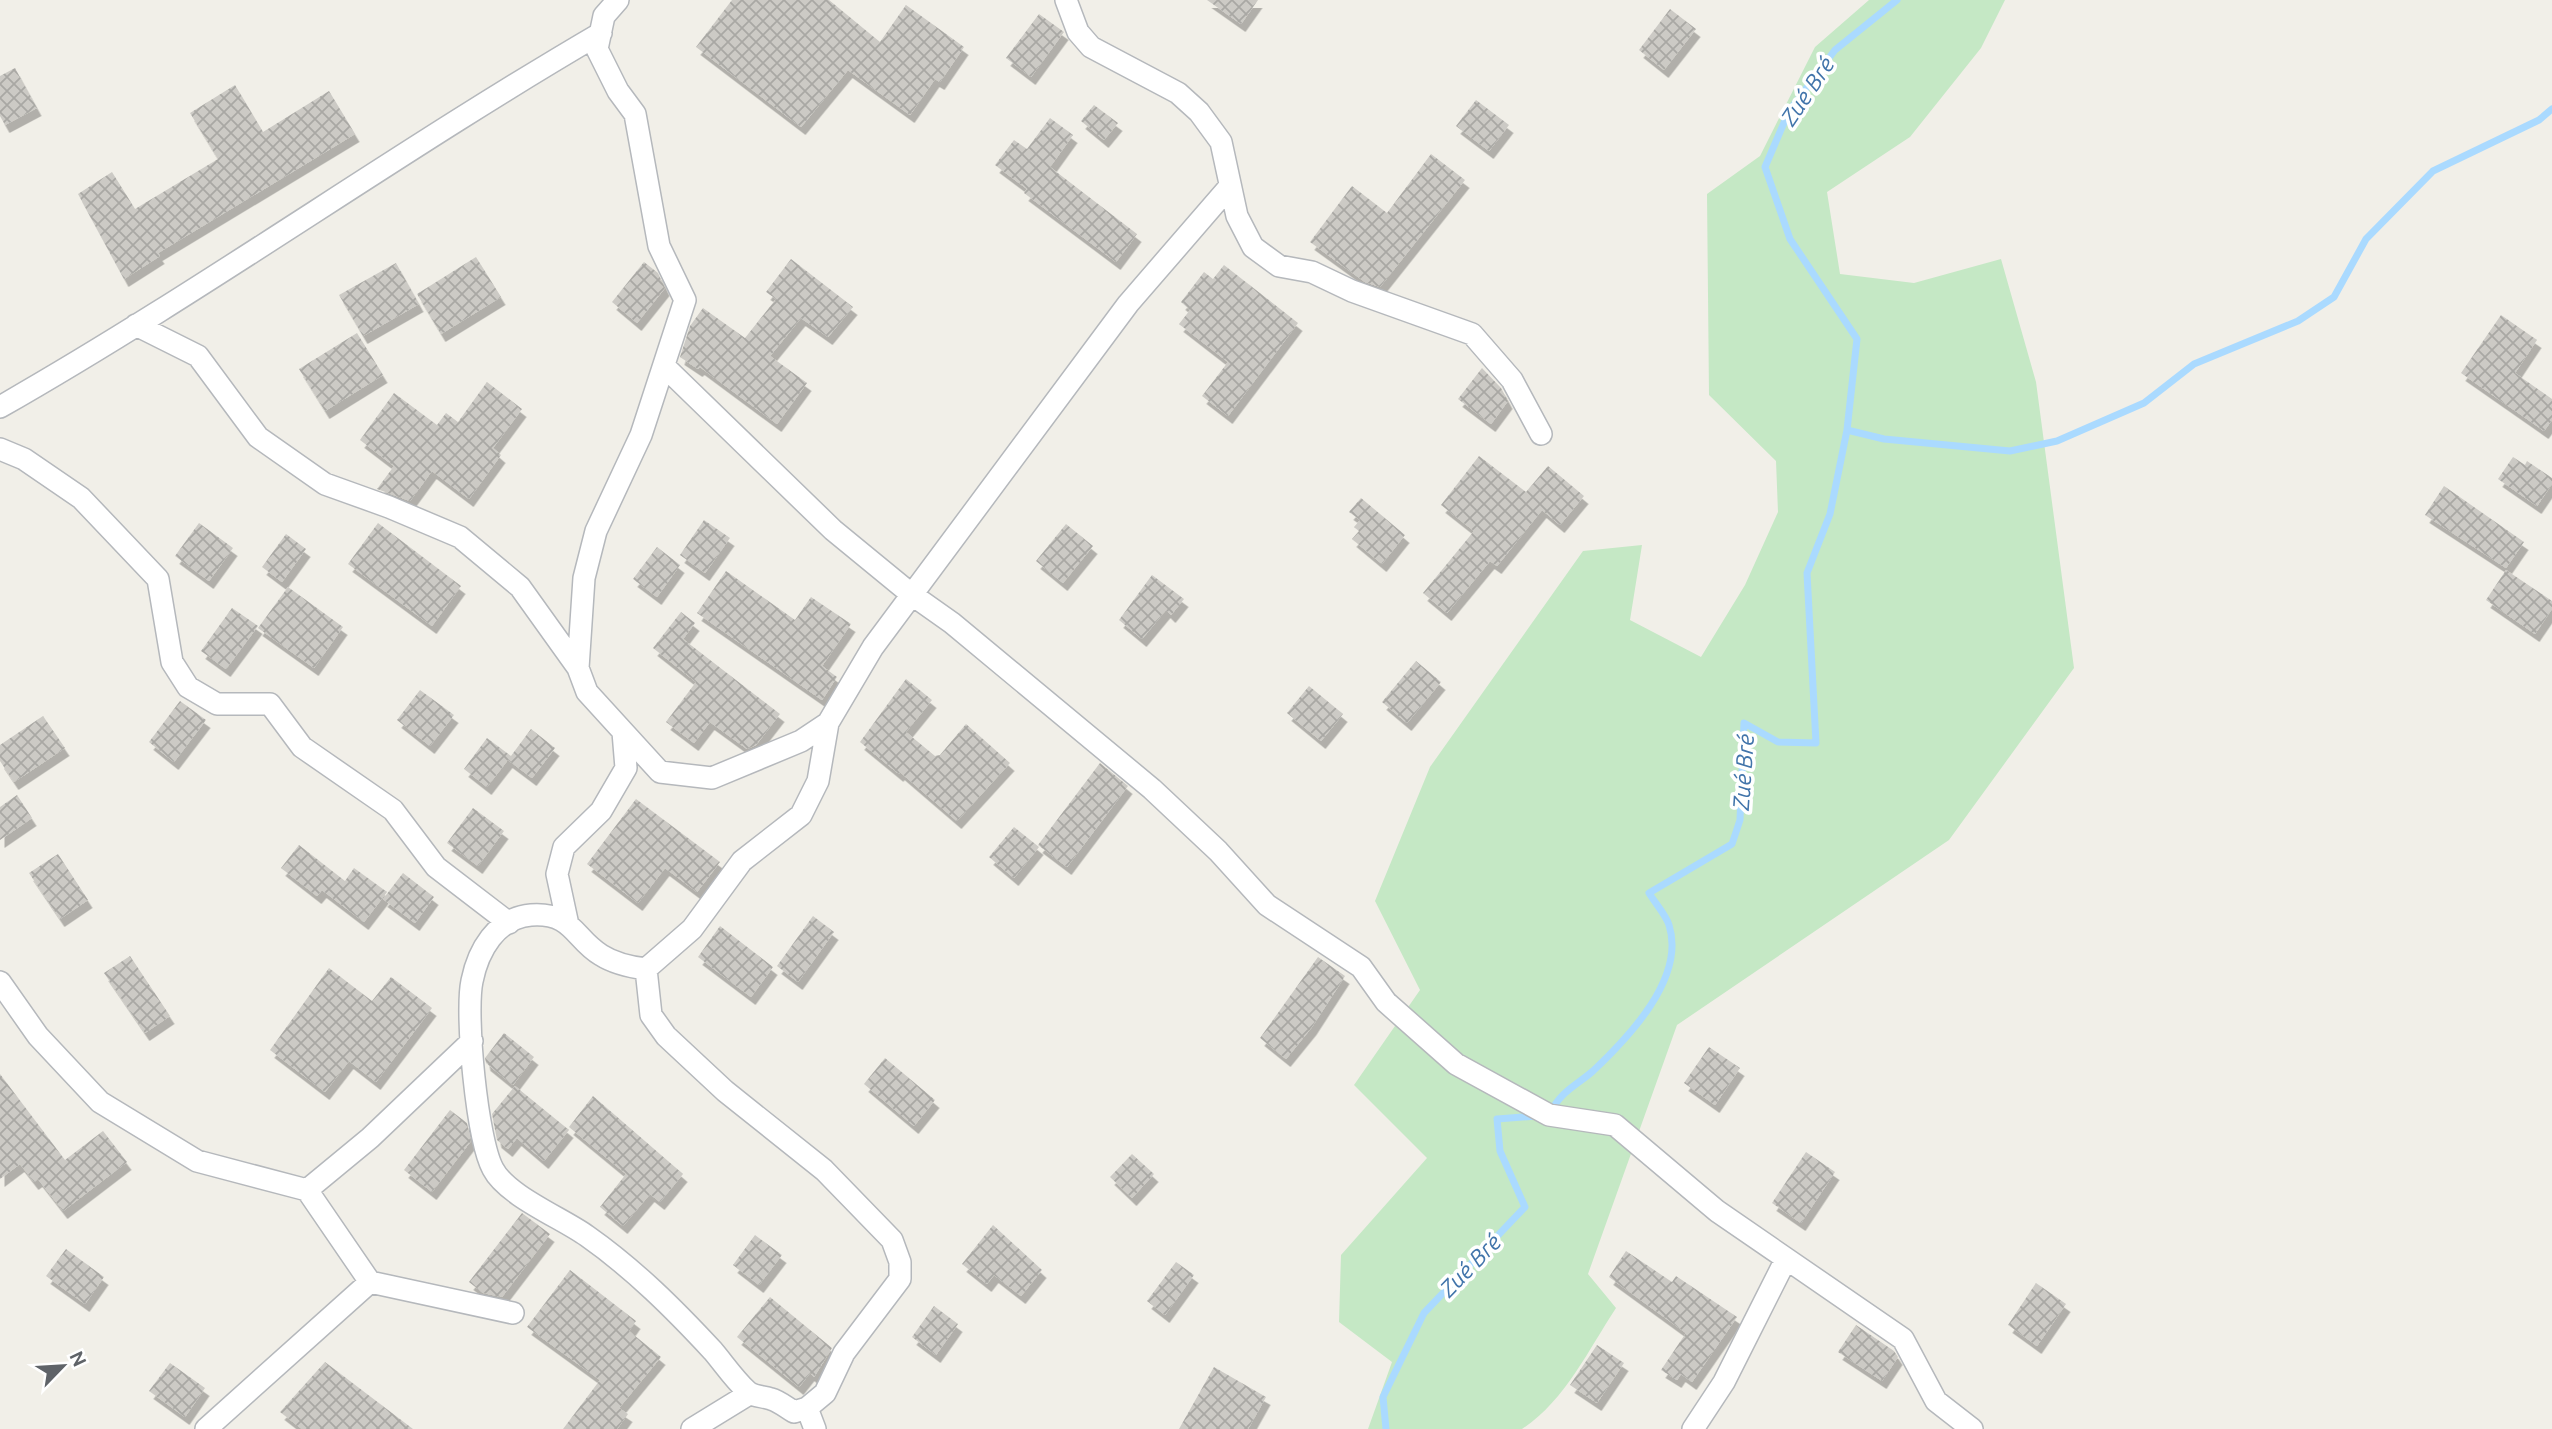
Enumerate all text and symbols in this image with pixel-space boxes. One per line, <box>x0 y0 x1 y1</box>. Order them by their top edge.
water label: Zué Bré <box>1775 52 1839 131</box>
water label: Zué Bré <box>1728 733 1758 812</box>
water label: Zué Bré <box>1434 1228 1506 1302</box>
north arrow <box>28 1331 98 1401</box>
text: N <box>65 1348 91 1370</box>

